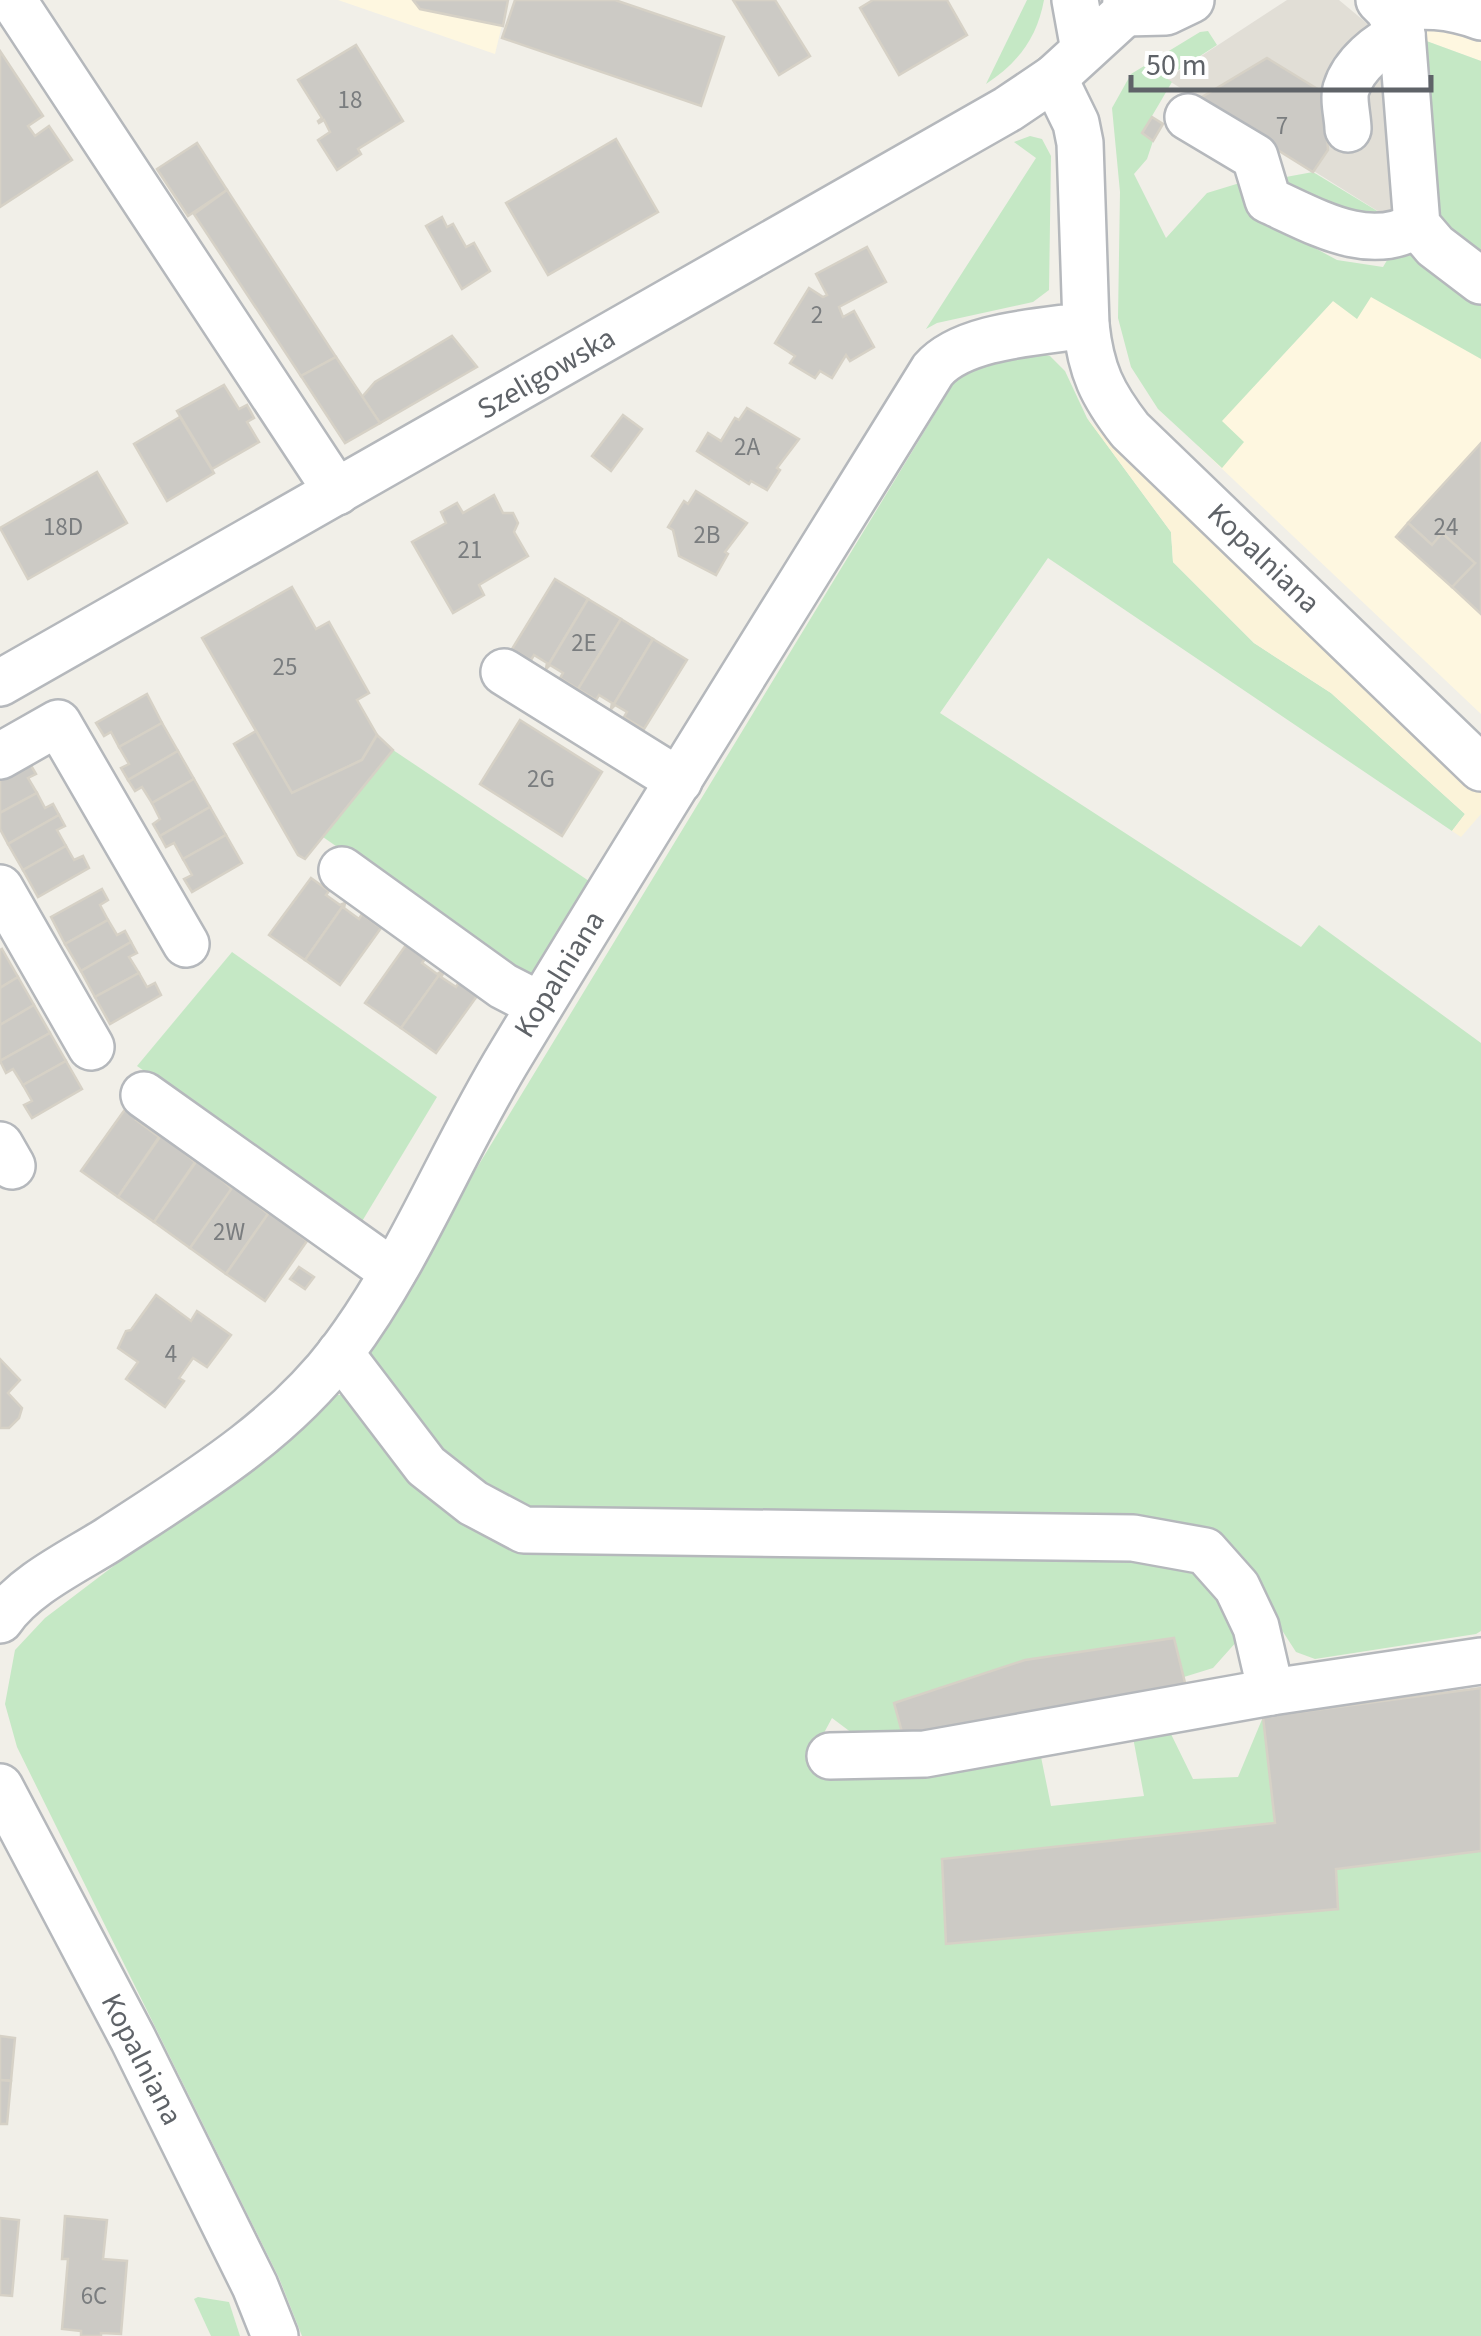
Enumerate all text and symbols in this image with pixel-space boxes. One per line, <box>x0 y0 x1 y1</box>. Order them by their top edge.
scale bar <box>1131 30 1431 92</box>
text: 50 m <box>1146 44 1207 87</box>
house number: 18 <box>338 82 362 118</box>
house number: 7 <box>1276 108 1288 144</box>
house number: 2 <box>811 297 823 333</box>
street label: Szeligowska <box>469 317 623 430</box>
house number: 2A <box>734 429 760 465</box>
street label: Kopalniana <box>1197 493 1330 623</box>
house number: 18D <box>43 509 83 545</box>
house number: 24 <box>1434 509 1458 545</box>
house number: 2B <box>693 517 721 553</box>
house number: 21 <box>458 532 482 568</box>
house number: 2E <box>571 625 597 661</box>
house number: 25 <box>273 649 297 685</box>
house number: 2G <box>527 761 555 797</box>
street label: Kopalniana <box>503 902 616 1046</box>
house number: 2W <box>213 1214 245 1250</box>
house number: 4 <box>165 1336 177 1372</box>
street label: Kopalniana <box>90 1986 193 2133</box>
house number: 6C <box>81 2278 107 2314</box>

